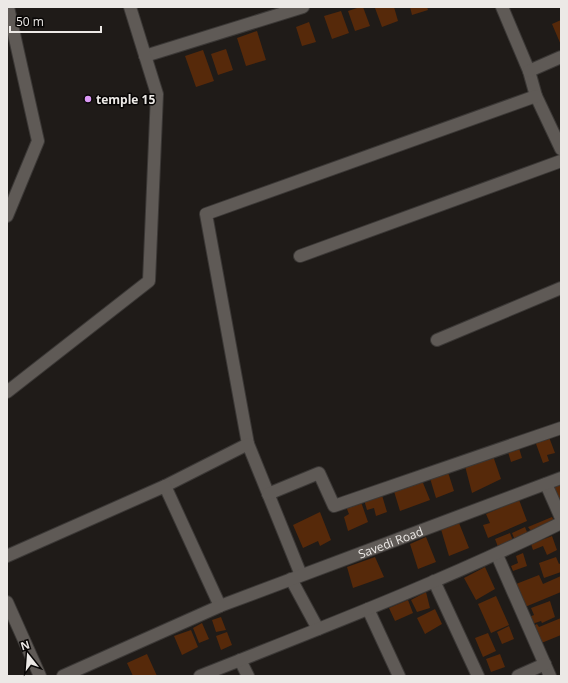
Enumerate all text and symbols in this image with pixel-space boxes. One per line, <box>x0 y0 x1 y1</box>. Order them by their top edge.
scale bar <box>10 8 101 34</box>
text: 50 m <box>16 13 44 30</box>
place label: temple 15 <box>96 91 155 108</box>
marker: temple 15 <box>83 94 93 104</box>
street label: Savedi Road <box>356 522 425 562</box>
north arrow <box>8 635 48 675</box>
text: N <box>18 636 31 653</box>

